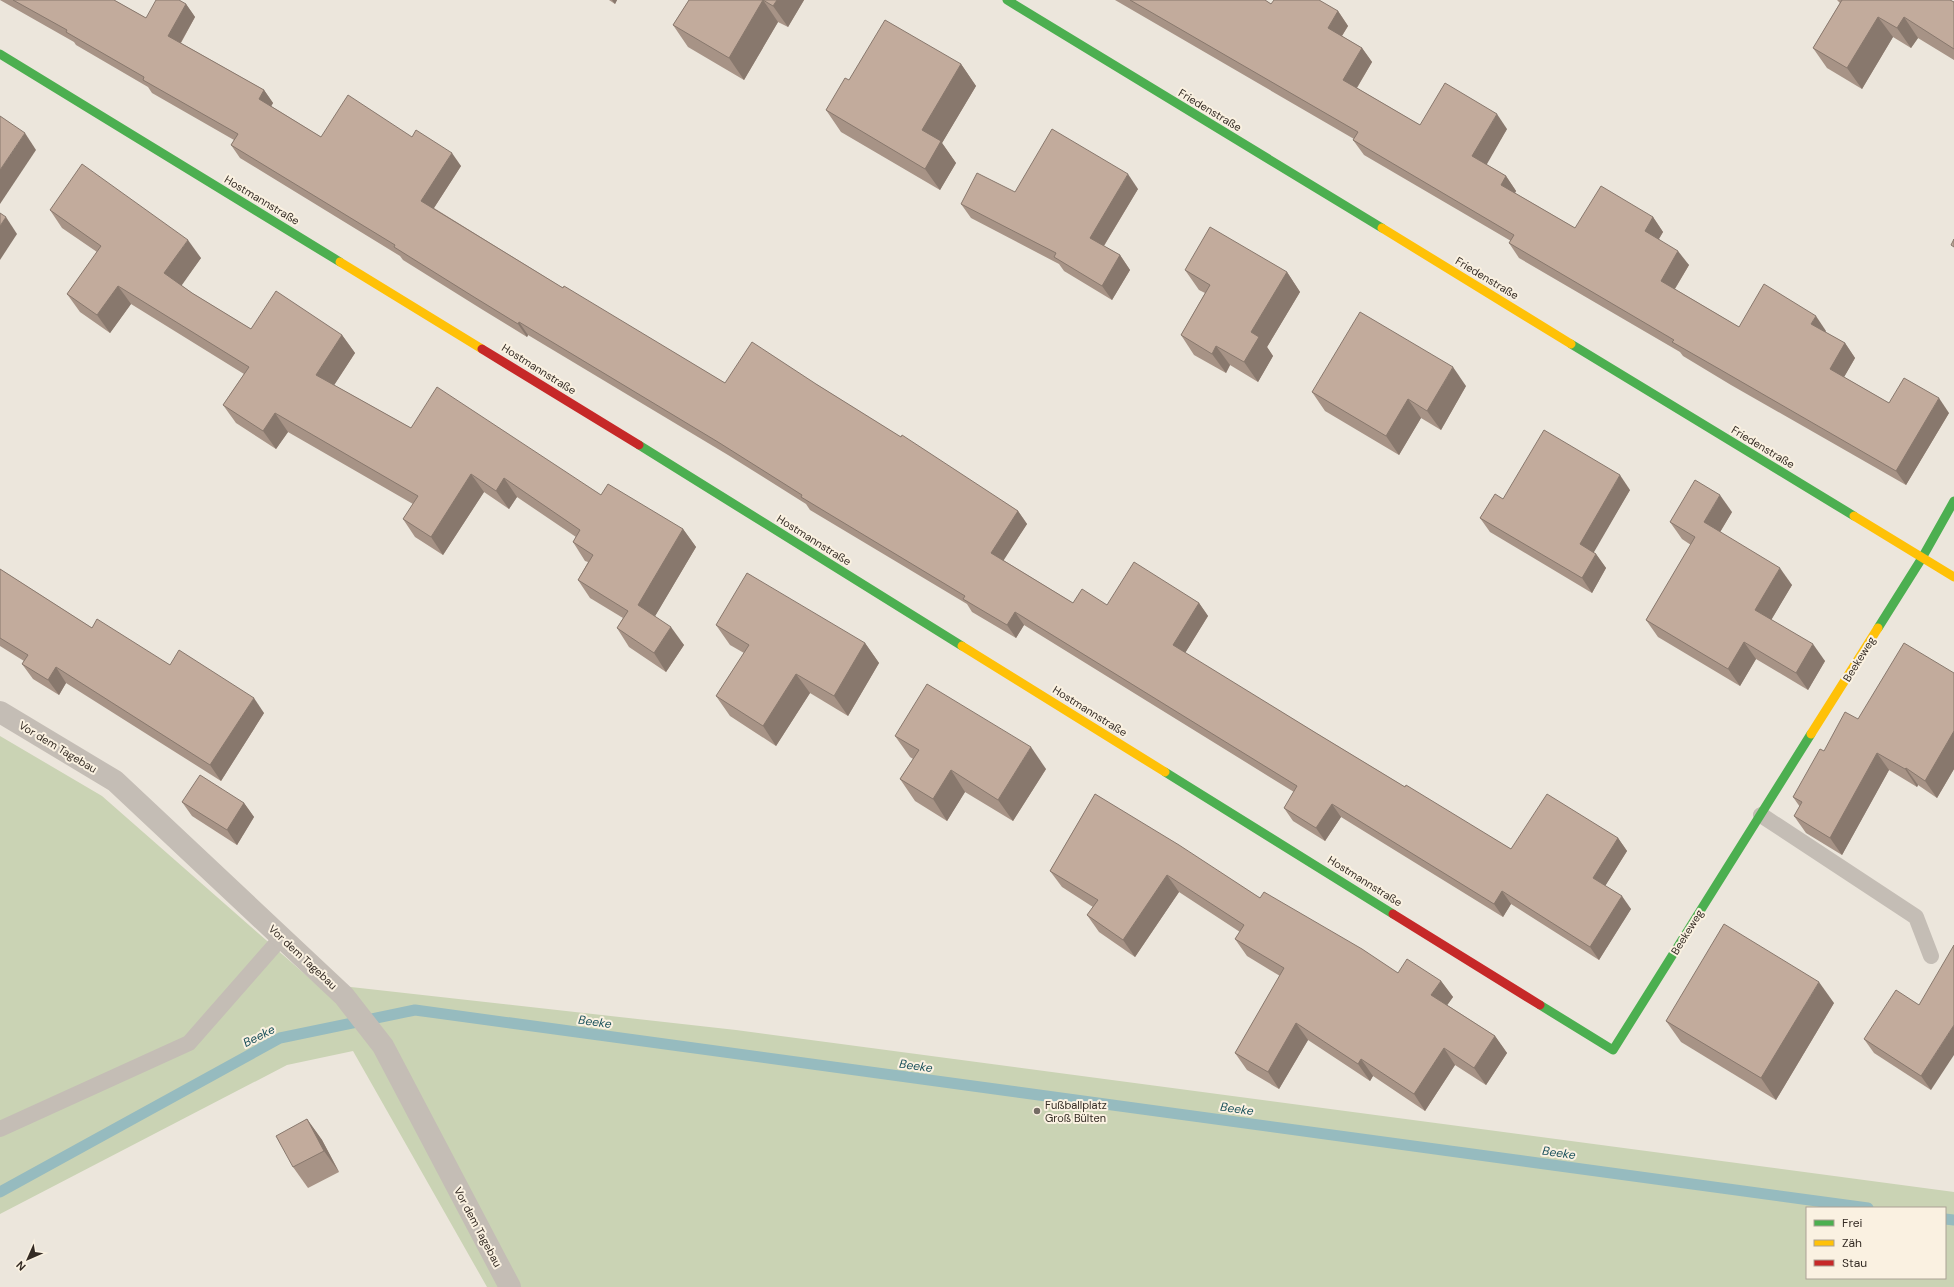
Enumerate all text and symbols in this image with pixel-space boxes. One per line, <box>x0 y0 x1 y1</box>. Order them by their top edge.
street label: Friedenstraße <box>1176 86 1244 134</box>
street label: Hostmannstraße <box>222 172 302 228</box>
street label: Friedenstraße <box>1453 254 1521 302</box>
street label: Hostmannstraße <box>499 341 579 397</box>
street label: Friedenstraße <box>1729 423 1797 471</box>
street label: Hostmannstraße <box>774 512 854 568</box>
street label: Beekeweg <box>1840 634 1878 684</box>
street label: Hostmannstraße <box>1050 683 1130 739</box>
street label: Vor dem Tagebau <box>16 718 100 776</box>
street label: Hostmannstraße <box>1325 853 1405 909</box>
street label: Beekeweg <box>1668 907 1706 957</box>
street label: Vor dem Tagebau <box>266 922 340 992</box>
water label: Beeke <box>577 1012 613 1032</box>
water label: Beeke <box>240 1021 278 1051</box>
water label: Beeke <box>898 1056 934 1076</box>
place label: Fußballplatz Groß Bülten <box>1045 1098 1107 1125</box>
water label: Beeke <box>1219 1099 1255 1119</box>
marker: Fußballplatz Groß Bülten <box>1032 1106 1042 1116</box>
water label: Beeke <box>1541 1143 1577 1163</box>
street label: Vor dem Tagebau <box>451 1185 505 1269</box>
legend <box>1806 1207 1946 1279</box>
text: Frei <box>1842 1215 1862 1231</box>
text: Zäh <box>1842 1235 1862 1251</box>
north arrow <box>8 1239 48 1279</box>
text: Stau <box>1842 1255 1867 1271</box>
text: N <box>13 1258 29 1274</box>

